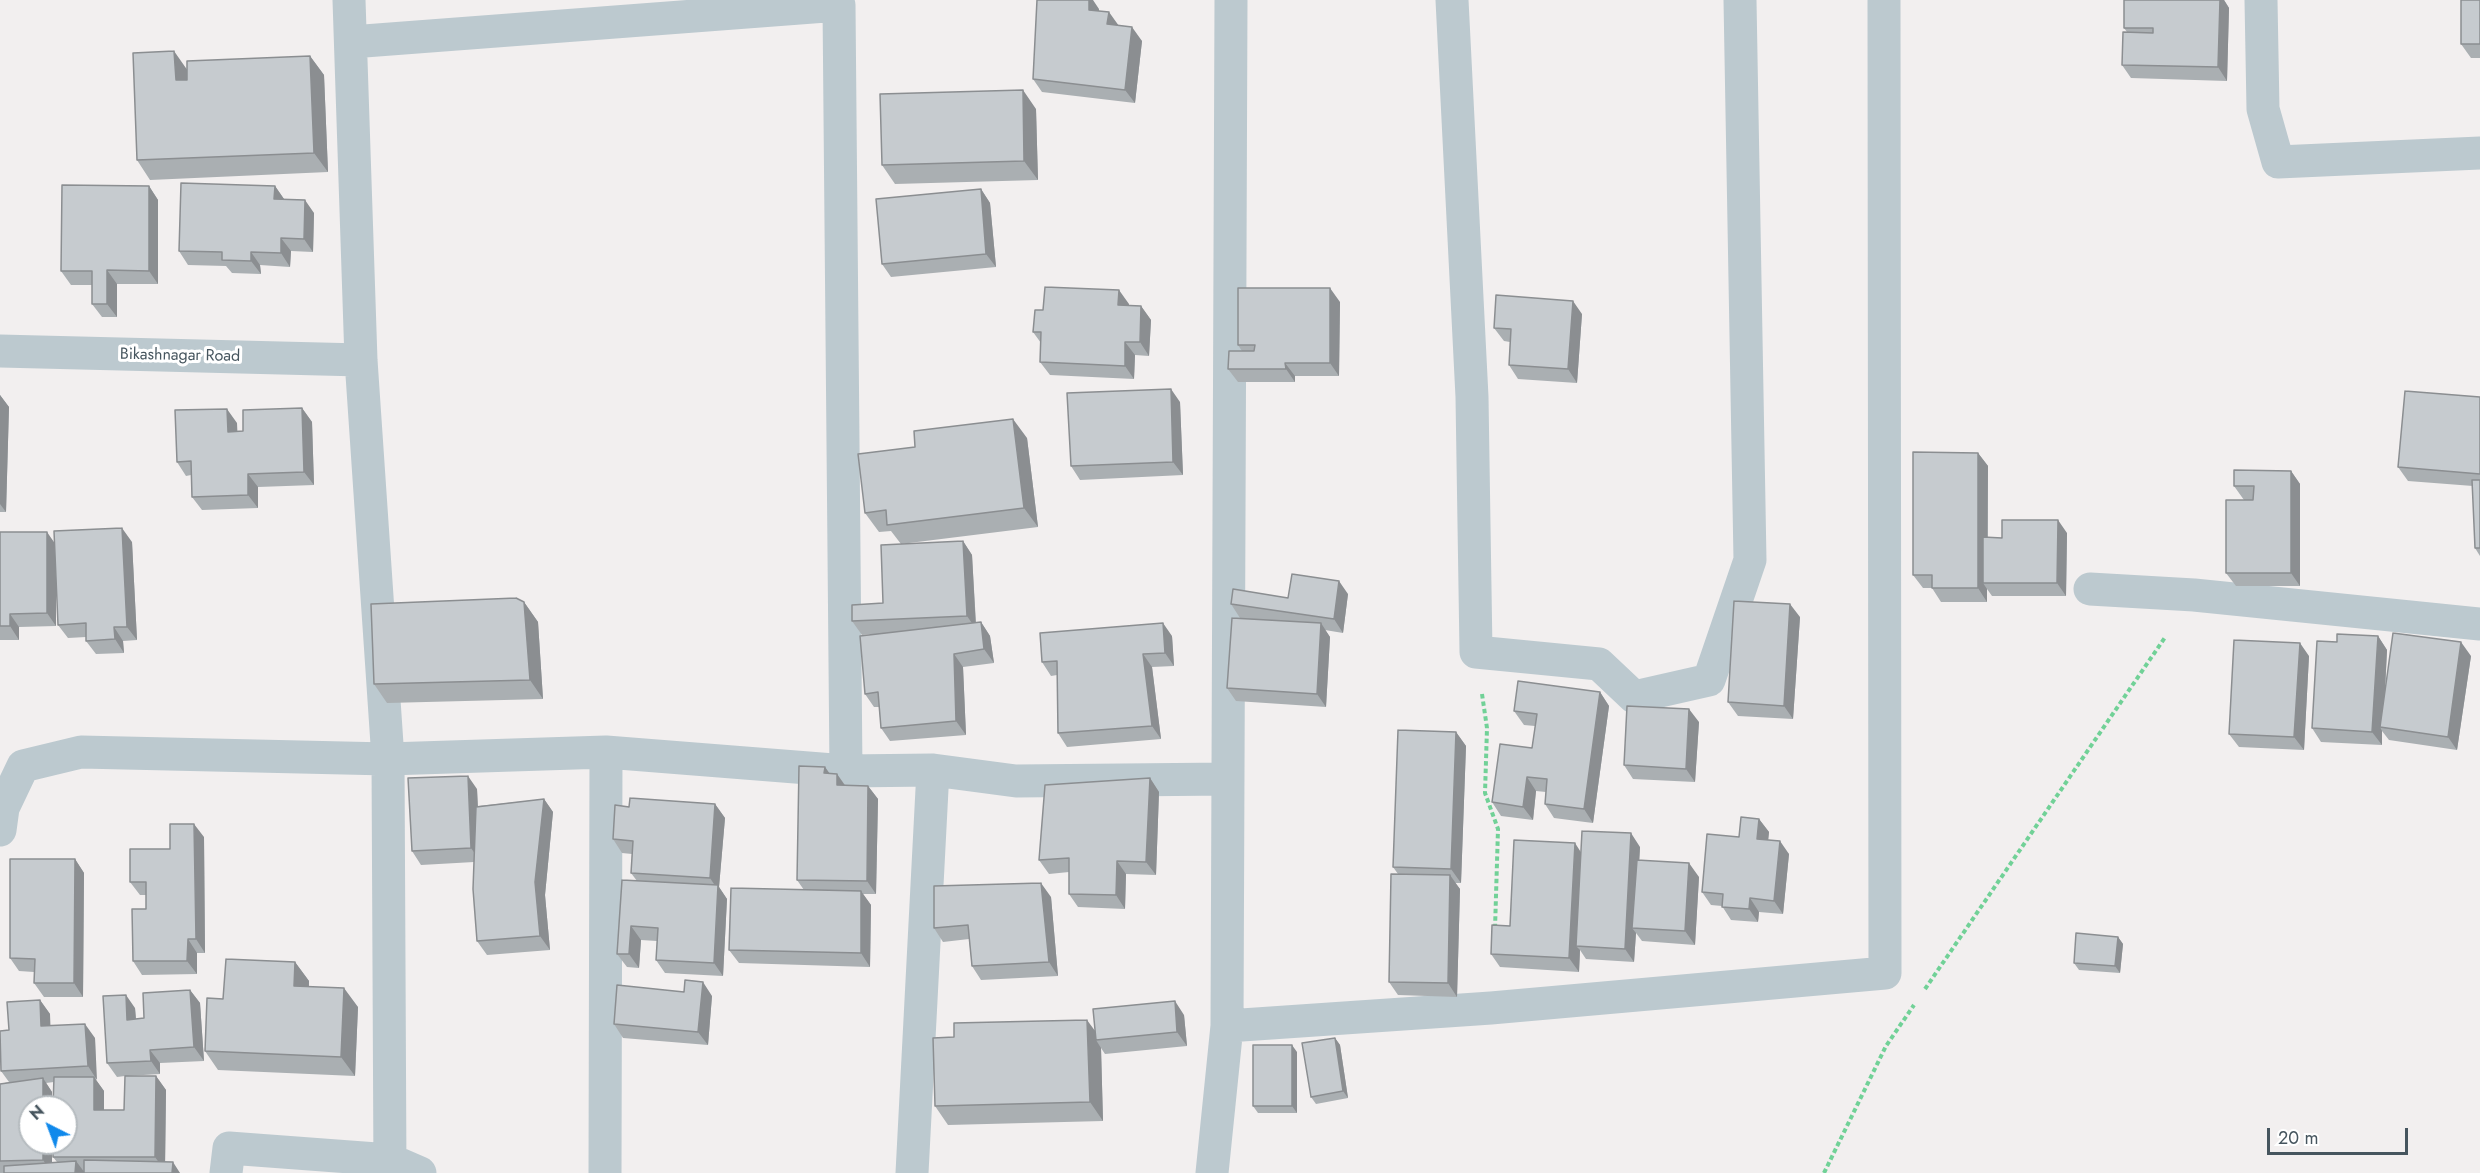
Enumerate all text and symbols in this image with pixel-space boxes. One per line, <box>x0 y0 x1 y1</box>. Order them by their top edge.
street label: Bikashnagar Road <box>120 345 240 367</box>
north arrow <box>18 1095 78 1155</box>
text: N <box>25 1100 49 1126</box>
scale bar <box>2270 1116 2411 1154</box>
text: 20 m <box>2278 1125 2318 1151</box>

